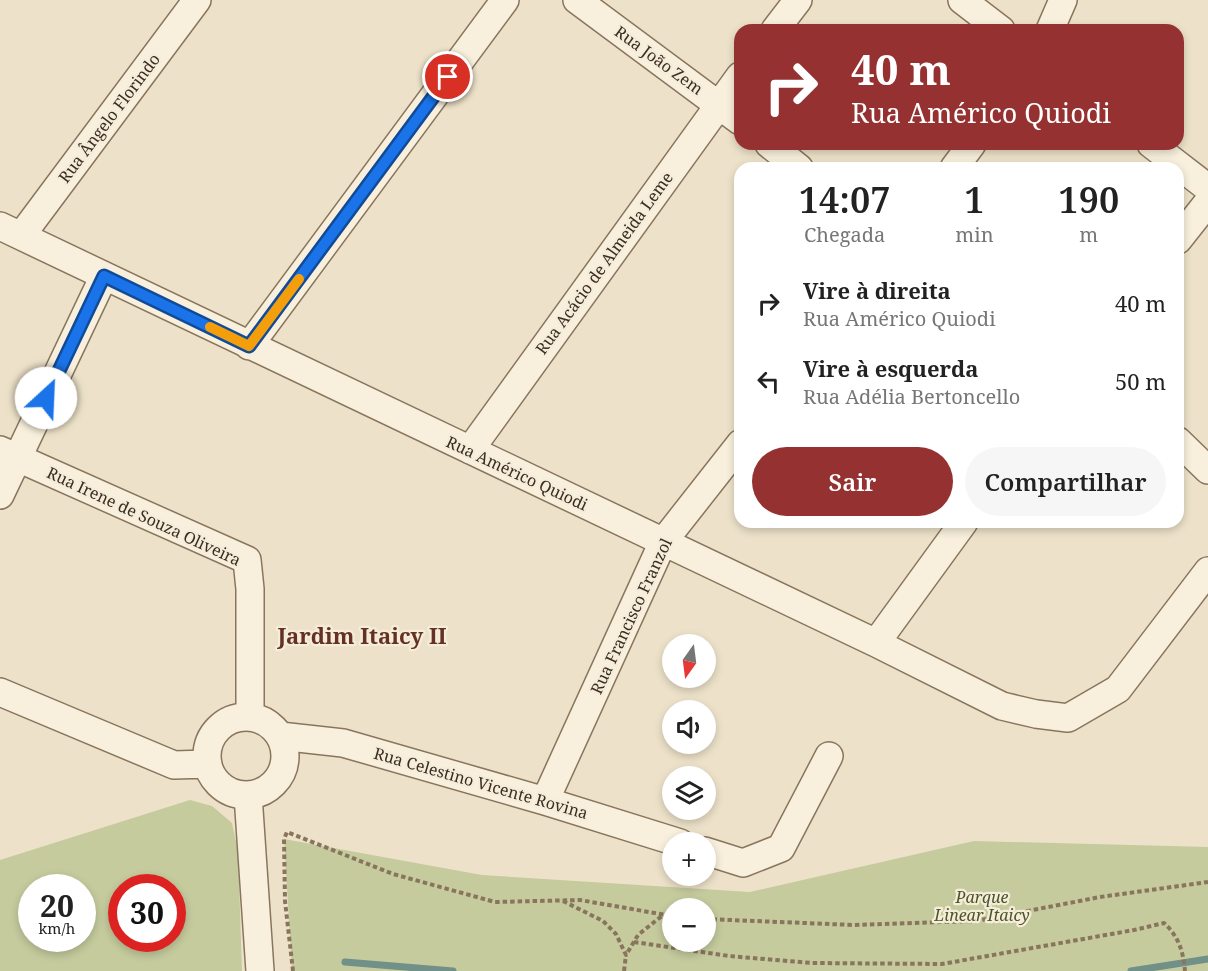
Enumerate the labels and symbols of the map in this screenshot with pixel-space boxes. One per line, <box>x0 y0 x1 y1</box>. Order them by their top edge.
street label: Rua João Zem <box>610 20 708 100</box>
street label: Rua Ângelo Florindo <box>53 49 165 187</box>
pin <box>422 51 473 102</box>
street label: Rua Acácio de Almeida Leme <box>530 167 678 359</box>
position arrow <box>14 366 78 430</box>
street label: Rua Américo Quiodi <box>443 430 591 516</box>
street label: Rua Irene de Souza Oliveira <box>43 461 245 571</box>
street label: Rua Francisco Franzol <box>585 534 677 698</box>
district label: Jardim Itaicy II <box>276 620 447 650</box>
north arrow <box>662 634 716 688</box>
street label: Rua Celestino Vicente Rovina <box>371 742 591 824</box>
speed limit sign: 30 <box>108 874 186 952</box>
park label: Parque Linear Itaicy <box>933 886 1030 926</box>

